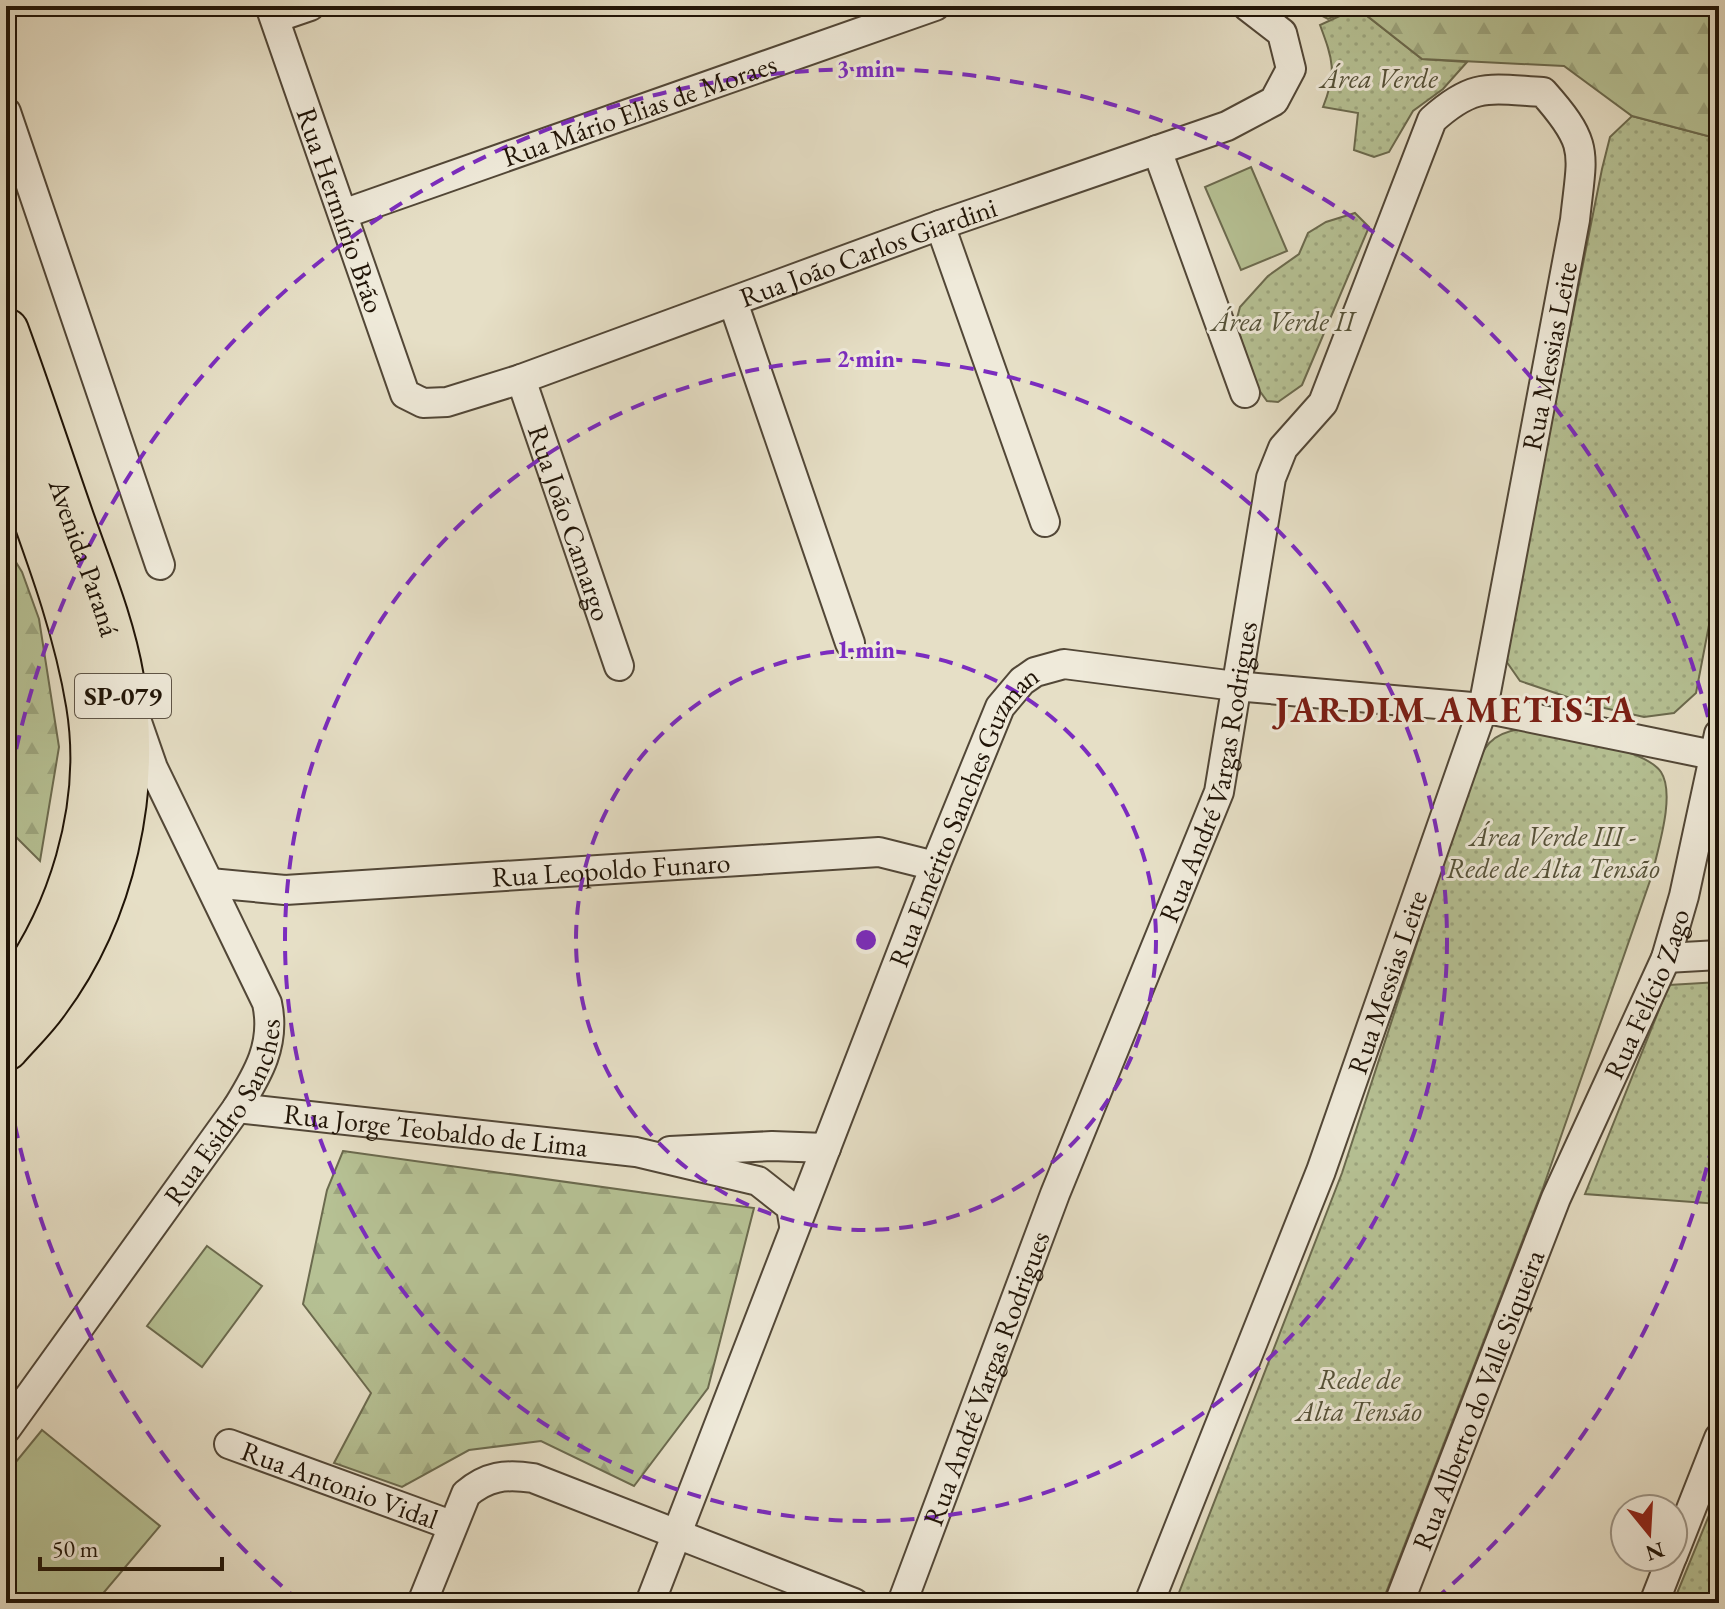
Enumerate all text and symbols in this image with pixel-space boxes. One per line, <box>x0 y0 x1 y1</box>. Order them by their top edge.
street label: Rua Mário Elias de Moraes <box>497 45 781 175</box>
text: 3 min <box>837 53 896 84</box>
park label: Área Verde <box>1318 60 1438 96</box>
street label: Rua Hermínio Brão <box>289 102 393 318</box>
street label: Rua João Carlos Giardini <box>734 189 1002 315</box>
street label: Rua Messias Leite <box>1513 258 1585 454</box>
park label: Área Verde II <box>1209 303 1358 339</box>
text: 2 min <box>837 343 896 374</box>
street label: Rua João Camargo <box>520 420 620 625</box>
street label: Avenida Paraná <box>41 473 129 641</box>
street label: Rua André Vargas Rodrigues <box>1150 618 1265 927</box>
text: 1 min <box>837 634 896 665</box>
street label: Rua Emérito Sanches Guzman <box>880 657 1046 972</box>
road number: SP-079 <box>75 674 171 718</box>
district label: JARDIM AMETISTA <box>1272 686 1637 733</box>
park label: Área Verde III - Rede de Alta Tensão <box>1446 818 1660 886</box>
street label: Rua Leopoldo Funaro <box>491 844 731 895</box>
street label: Rua Messias Leite <box>1339 885 1435 1078</box>
street label: Rua Felício Zago <box>1595 905 1697 1085</box>
centre of rings <box>852 926 880 954</box>
street label: Rua Esidro Sanches <box>155 1019 287 1212</box>
street label: Rua Jorge Teobaldo de Lima <box>282 1095 591 1165</box>
street label: Rua André Vargas Rodrigues <box>915 1226 1058 1530</box>
street label: Rua Alberto do Valle Siqueira <box>1403 1244 1553 1555</box>
park label: Rede de Alta Tensão <box>1294 1361 1422 1429</box>
street label: Rua Antonio Vidal <box>237 1432 443 1537</box>
north arrow <box>1609 1493 1689 1573</box>
scale bar <box>40 1521 222 1571</box>
text: 50 m <box>52 1533 99 1564</box>
text: N <box>1642 1535 1668 1568</box>

